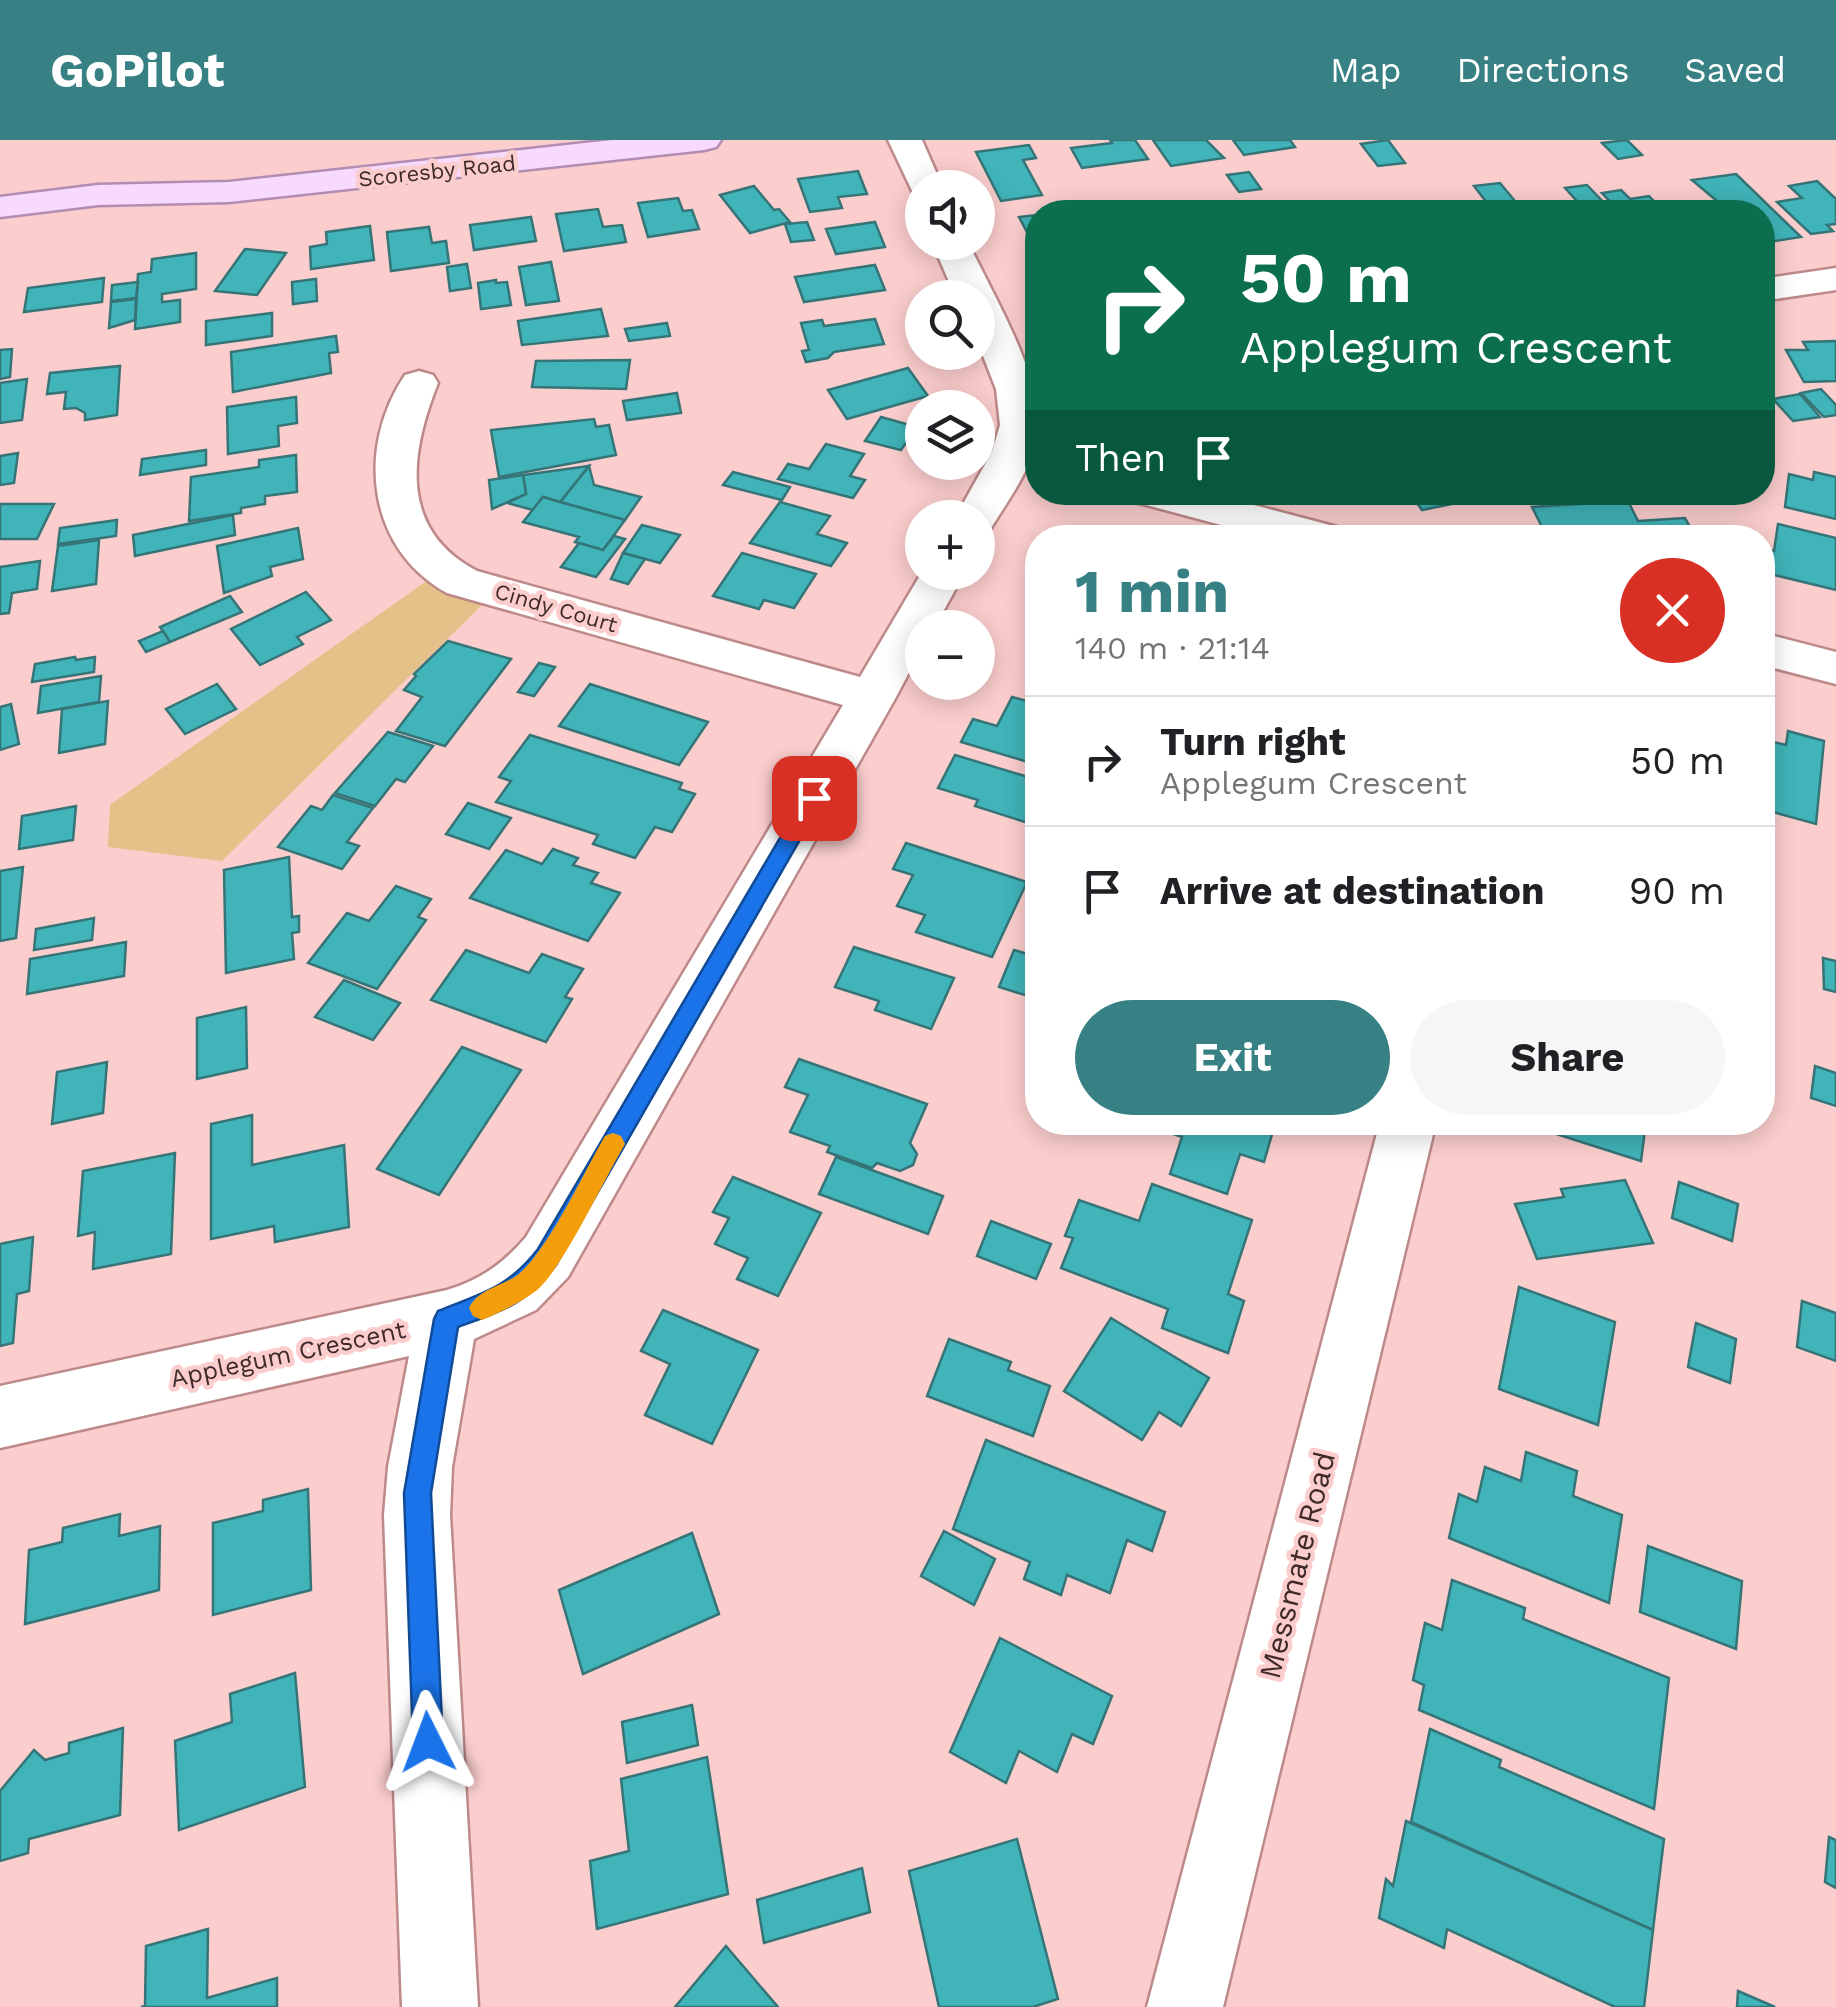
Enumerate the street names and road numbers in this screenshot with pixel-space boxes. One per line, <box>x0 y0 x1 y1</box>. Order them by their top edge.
street label: Scoresby Road <box>357 150 517 192</box>
street label: Cindy Court <box>492 579 620 637</box>
street label: Applegum Crescent <box>168 1315 409 1393</box>
street label: Messmate Road <box>1252 1448 1342 1682</box>

